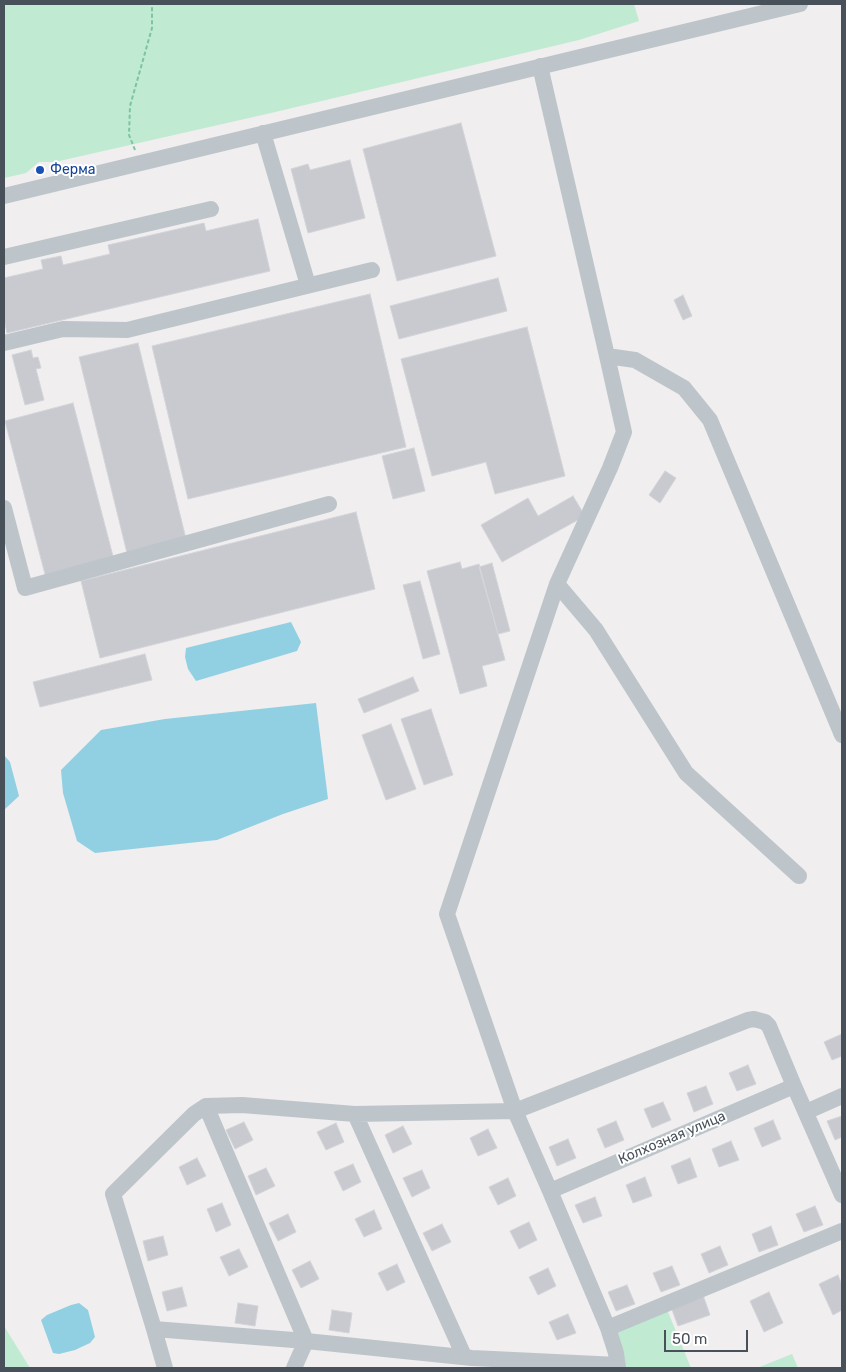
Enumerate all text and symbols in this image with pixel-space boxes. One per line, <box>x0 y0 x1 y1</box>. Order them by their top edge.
place label: Ферма <box>50 162 95 178</box>
marker: Ферма <box>34 164 46 176</box>
street label: Колхозная улица <box>616 1108 728 1168</box>
scale bar <box>666 1320 750 1352</box>
text: 50 m <box>672 1330 707 1348</box>

